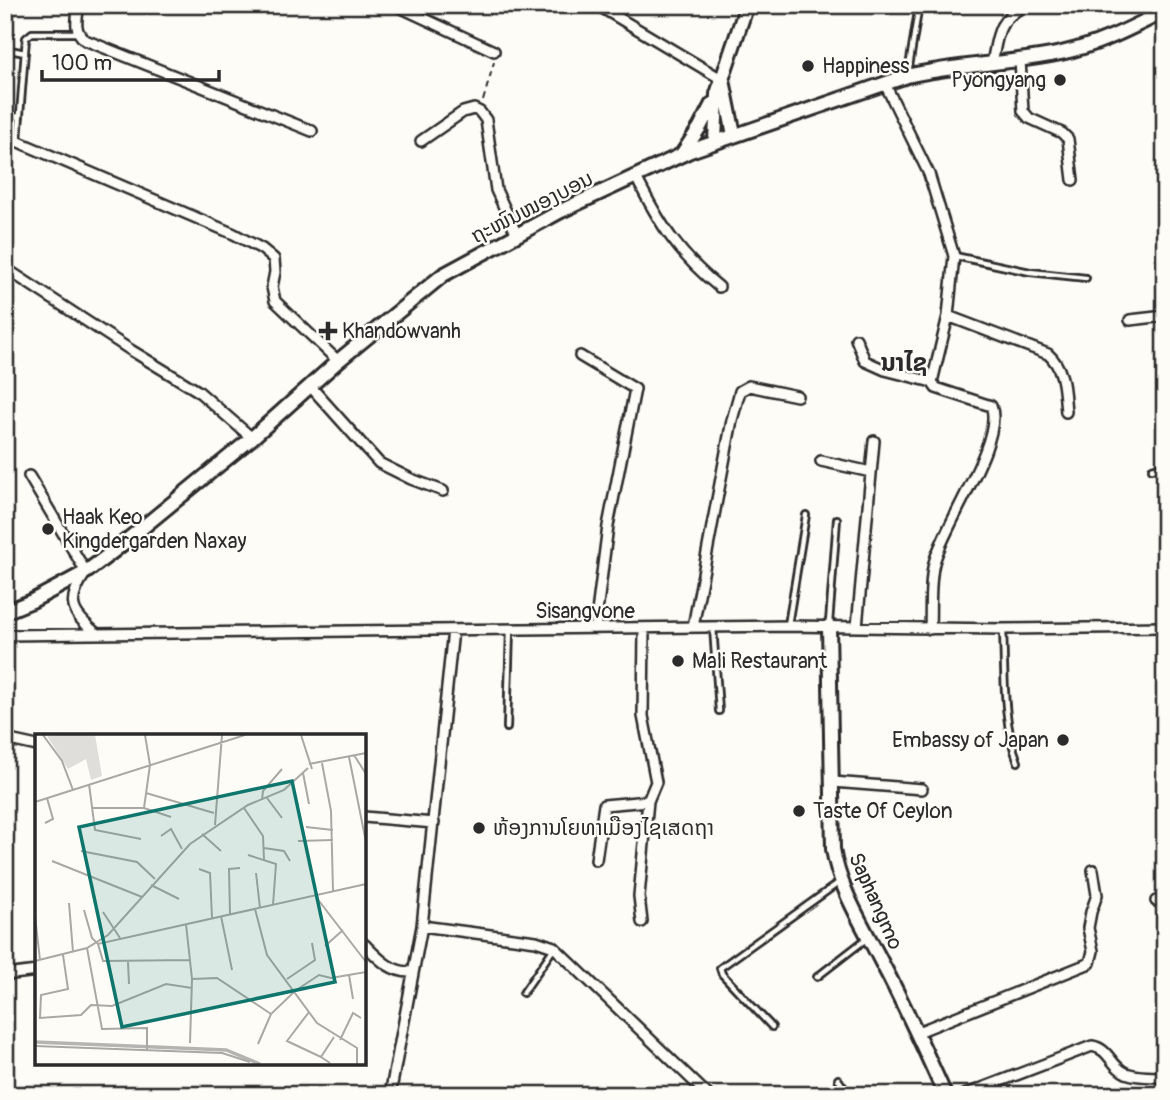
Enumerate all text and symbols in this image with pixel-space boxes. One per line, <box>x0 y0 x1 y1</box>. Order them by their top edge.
scale bar <box>42 38 219 82</box>
text: 100 m <box>52 50 112 77</box>
place label: Happiness <box>822 53 910 80</box>
marker: Happiness <box>800 58 816 74</box>
place label: Pyongyang <box>951 67 1046 94</box>
marker: Pyongyang <box>1052 72 1068 88</box>
street label: ຖະໜົນໜອງບອນ <box>466 165 598 250</box>
place label: Khandowvanh <box>342 318 461 345</box>
marker: Khandowvanh <box>320 323 336 339</box>
district label: ນາໄຊ <box>881 349 927 378</box>
place label: Haak Keo Kingdergarden Naxay <box>62 504 246 555</box>
marker: Haak Keo Kingdergarden Naxay <box>40 521 56 537</box>
street label: Sisangvone <box>535 598 635 625</box>
place label: Mali Restaurant <box>692 648 828 675</box>
marker: Mali Restaurant <box>670 653 686 669</box>
place label: Embassy of Japan <box>892 727 1049 754</box>
marker: Embassy of Japan <box>1055 732 1071 748</box>
inset map <box>35 734 366 1065</box>
place label: Taste Of Ceylon <box>813 798 953 825</box>
marker: Taste Of Ceylon <box>791 803 807 819</box>
place label: ຫ້ອງການໂຍທາເມືອງໄຊເສດຖາ <box>493 815 714 842</box>
marker: ຫ້ອງການໂຍທາເມືອງໄຊເສດຖາ <box>471 820 487 836</box>
street label: Saphangmo <box>842 849 909 954</box>

